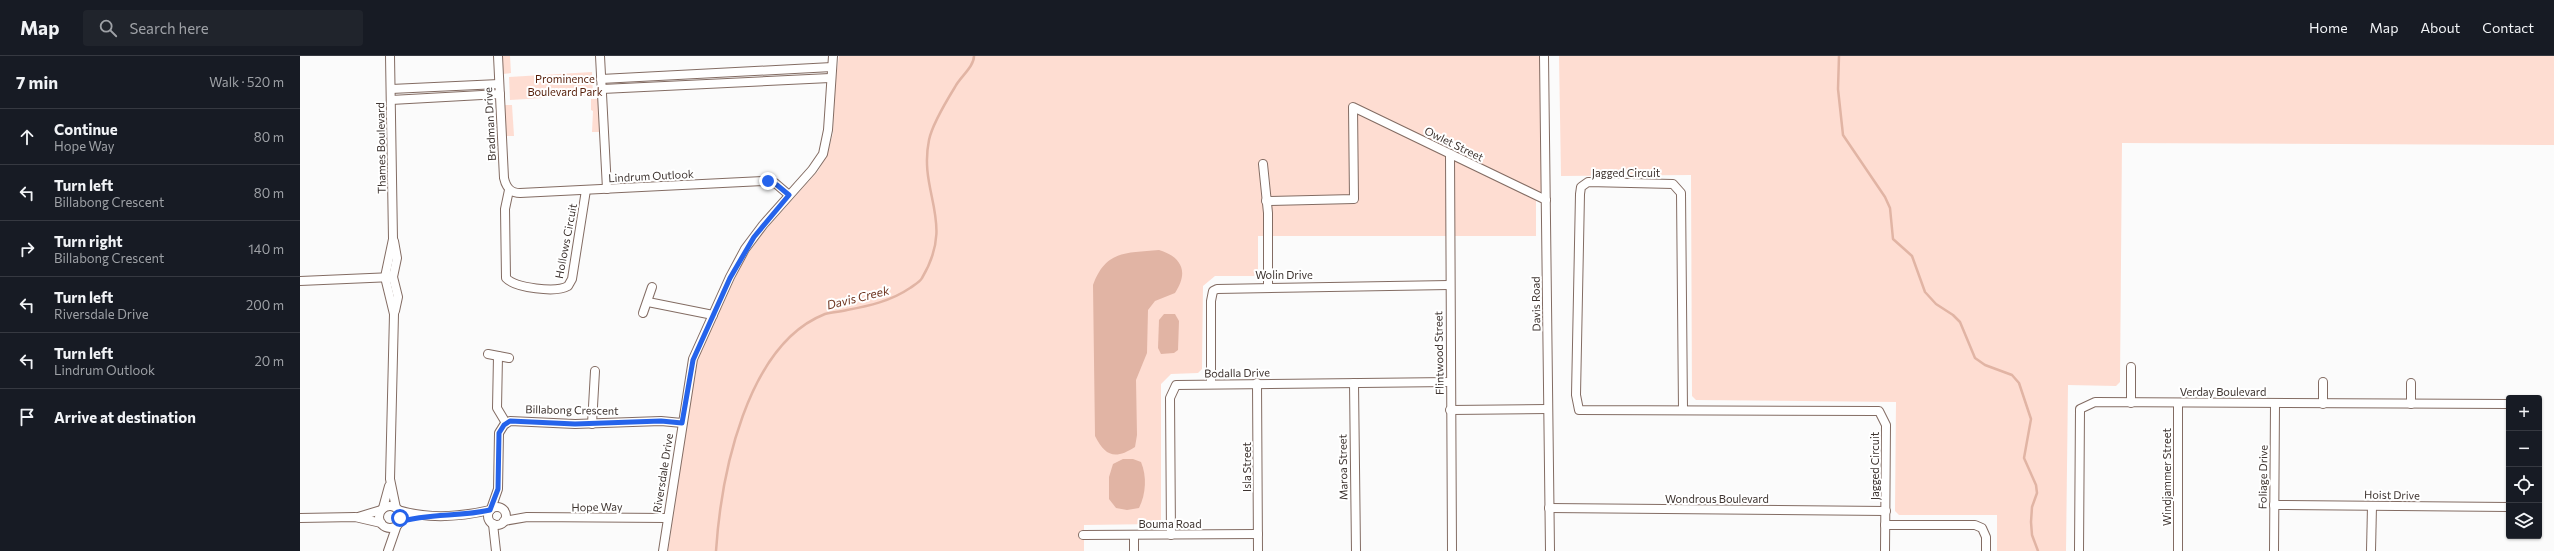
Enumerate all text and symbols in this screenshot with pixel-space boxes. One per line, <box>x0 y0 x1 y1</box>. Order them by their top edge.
search box <box>83 10 363 46</box>
text: Map <box>20 16 59 39</box>
icon: search <box>97 17 119 39</box>
text: Search here <box>129 19 209 37</box>
text: Home <box>2309 19 2348 36</box>
text: Map <box>2370 19 2398 36</box>
text: About <box>2420 19 2460 36</box>
text: Contact <box>2482 19 2534 36</box>
text: 7 min <box>16 72 58 93</box>
park label: Prominence Boulevard Park <box>527 72 603 98</box>
text: Walk · 520 m <box>209 74 284 90</box>
street label: Bradman Drive <box>481 87 498 161</box>
street label: Thames Boulevard <box>373 102 388 194</box>
text: Continue <box>54 120 118 138</box>
street label: Owlet Street <box>1423 124 1486 164</box>
icon: ahead <box>16 126 38 148</box>
text: 80 m <box>254 129 284 145</box>
text: Hope Way <box>54 138 115 154</box>
street label: Jagged Circuit <box>1592 166 1661 180</box>
street label: Lindrum Outlook <box>608 167 694 184</box>
route end <box>759 172 777 190</box>
text: Turn left <box>54 176 113 194</box>
icon: left <box>16 182 38 204</box>
text: 80 m <box>254 185 284 201</box>
text: Billabong Crescent <box>54 194 164 210</box>
street label: Hollows Circuit <box>552 202 579 280</box>
text: Turn right <box>54 232 123 250</box>
icon: right <box>16 238 38 260</box>
text: 140 m <box>248 241 284 257</box>
text: Billabong Crescent <box>54 250 164 266</box>
street label: Wolin Drive <box>1255 268 1313 281</box>
street label: Davis Road <box>1529 276 1542 332</box>
water label: Davis Creek <box>825 282 891 312</box>
text: Turn left <box>54 288 113 306</box>
icon: left <box>16 294 38 316</box>
text: 200 m <box>246 297 284 313</box>
text: Riversdale Drive <box>54 306 149 322</box>
street label: Flintwood Street <box>1431 310 1446 395</box>
text: Turn left <box>54 344 113 362</box>
icon: left <box>16 350 38 372</box>
text: 20 m <box>255 353 284 369</box>
text: Lindrum Outlook <box>54 362 155 378</box>
street label: Bodalla Drive <box>1204 365 1270 380</box>
street label: Verday Boulevard <box>2180 385 2266 398</box>
map controls <box>2506 395 2542 539</box>
button: + <box>2506 395 2542 431</box>
street label: Billabong Crescent <box>525 402 619 417</box>
icon: arrive <box>16 406 38 428</box>
text: Arrive at destination <box>54 408 196 426</box>
street label: Windjammer Street <box>2160 428 2173 526</box>
street label: Jagged Circuit <box>1868 431 1882 500</box>
button: − <box>2506 431 2542 467</box>
street label: Riversdale Drive <box>650 432 675 513</box>
street label: Maroa Street <box>1335 433 1350 500</box>
street label: Isla Street <box>1240 442 1253 492</box>
street label: Foliage Drive <box>2255 445 2270 509</box>
button: locate <box>2506 467 2542 503</box>
street label: Hoist Drive <box>2364 488 2420 501</box>
street label: Wondrous Boulevard <box>1665 492 1769 505</box>
street label: Hope Way <box>571 500 623 513</box>
button: layers <box>2506 503 2542 539</box>
route start <box>391 509 409 527</box>
street label: Bouma Road <box>1139 517 1201 530</box>

